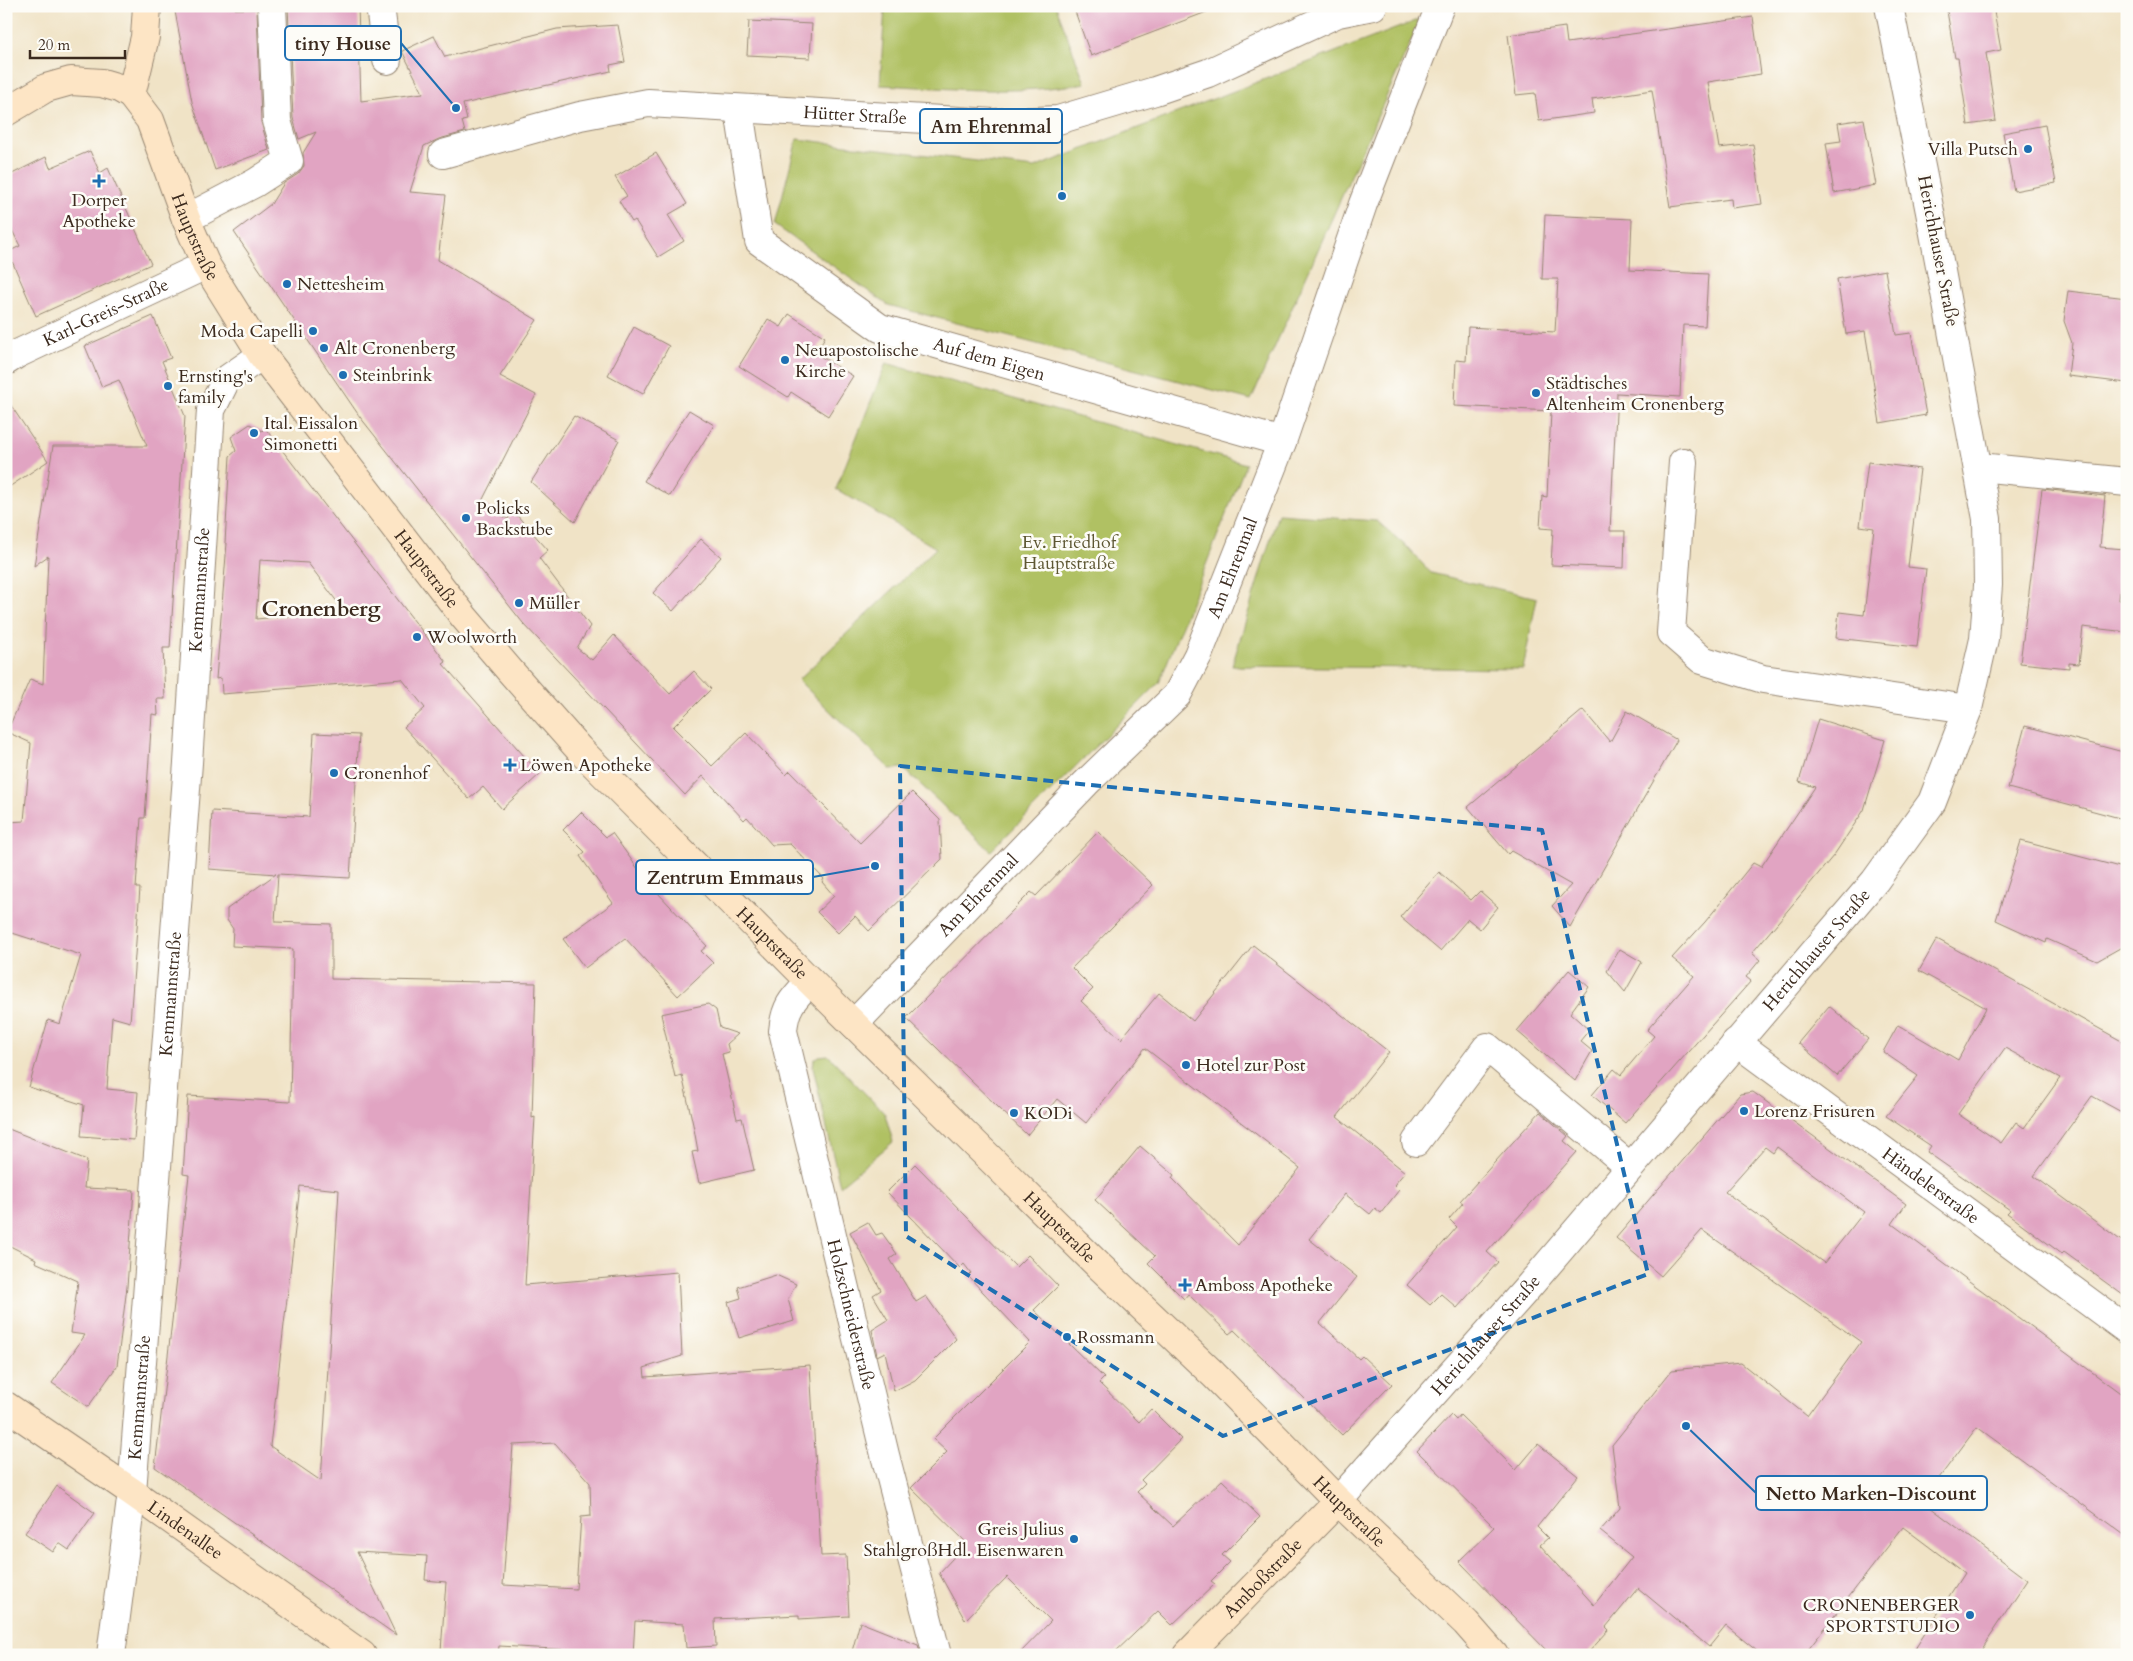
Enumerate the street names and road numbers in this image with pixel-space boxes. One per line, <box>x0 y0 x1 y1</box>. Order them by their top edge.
street label: Hütter Straße <box>803 100 908 130</box>
street label: Herichhauser Straße <box>1911 173 1965 329</box>
street label: Hauptstraße <box>165 190 225 285</box>
street label: Karl-Greis-Straße <box>39 272 173 353</box>
street label: Auf dem Eigen <box>930 331 1049 387</box>
street label: Am Ehrenmal <box>1201 513 1264 622</box>
street label: Hauptstraße <box>388 524 465 613</box>
street label: Kemmannstraße <box>183 527 216 653</box>
street label: Am Ehrenmal <box>932 848 1024 942</box>
street label: Herichhauser Straße <box>1757 883 1876 1016</box>
street label: Hauptstraße <box>731 901 814 985</box>
street label: Kemmannstraße <box>153 930 188 1057</box>
street label: Händelerstraße <box>1877 1141 1985 1230</box>
street label: Hauptstraße <box>1018 1186 1101 1269</box>
street label: Holzschneiderstraße <box>821 1236 881 1392</box>
street label: Herichhauser Straße <box>1425 1269 1546 1401</box>
street label: Kemmannstraße <box>122 1334 157 1461</box>
street label: Hauptstraße <box>1307 1470 1391 1553</box>
street label: Lindenallee <box>142 1494 228 1565</box>
street label: Amboßstraße <box>1218 1532 1308 1623</box>

